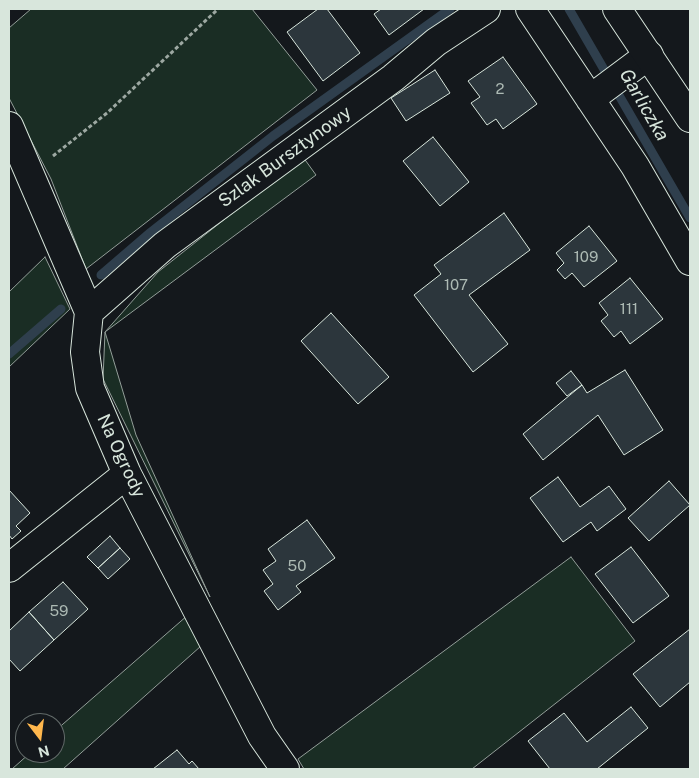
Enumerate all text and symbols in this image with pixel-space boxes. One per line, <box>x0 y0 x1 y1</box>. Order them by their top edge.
water label: Garliczka <box>614 65 674 145</box>
house number: 2 <box>496 80 504 98</box>
street label: Szlak Bursztynowy <box>214 102 356 212</box>
house number: 109 <box>574 248 598 266</box>
house number: 107 <box>444 276 468 294</box>
house number: 111 <box>620 300 638 318</box>
street label: Na Ogrody <box>92 411 150 501</box>
house number: 50 <box>288 557 306 575</box>
house number: 59 <box>50 602 68 620</box>
north arrow <box>15 713 65 763</box>
text: N <box>36 742 51 761</box>

